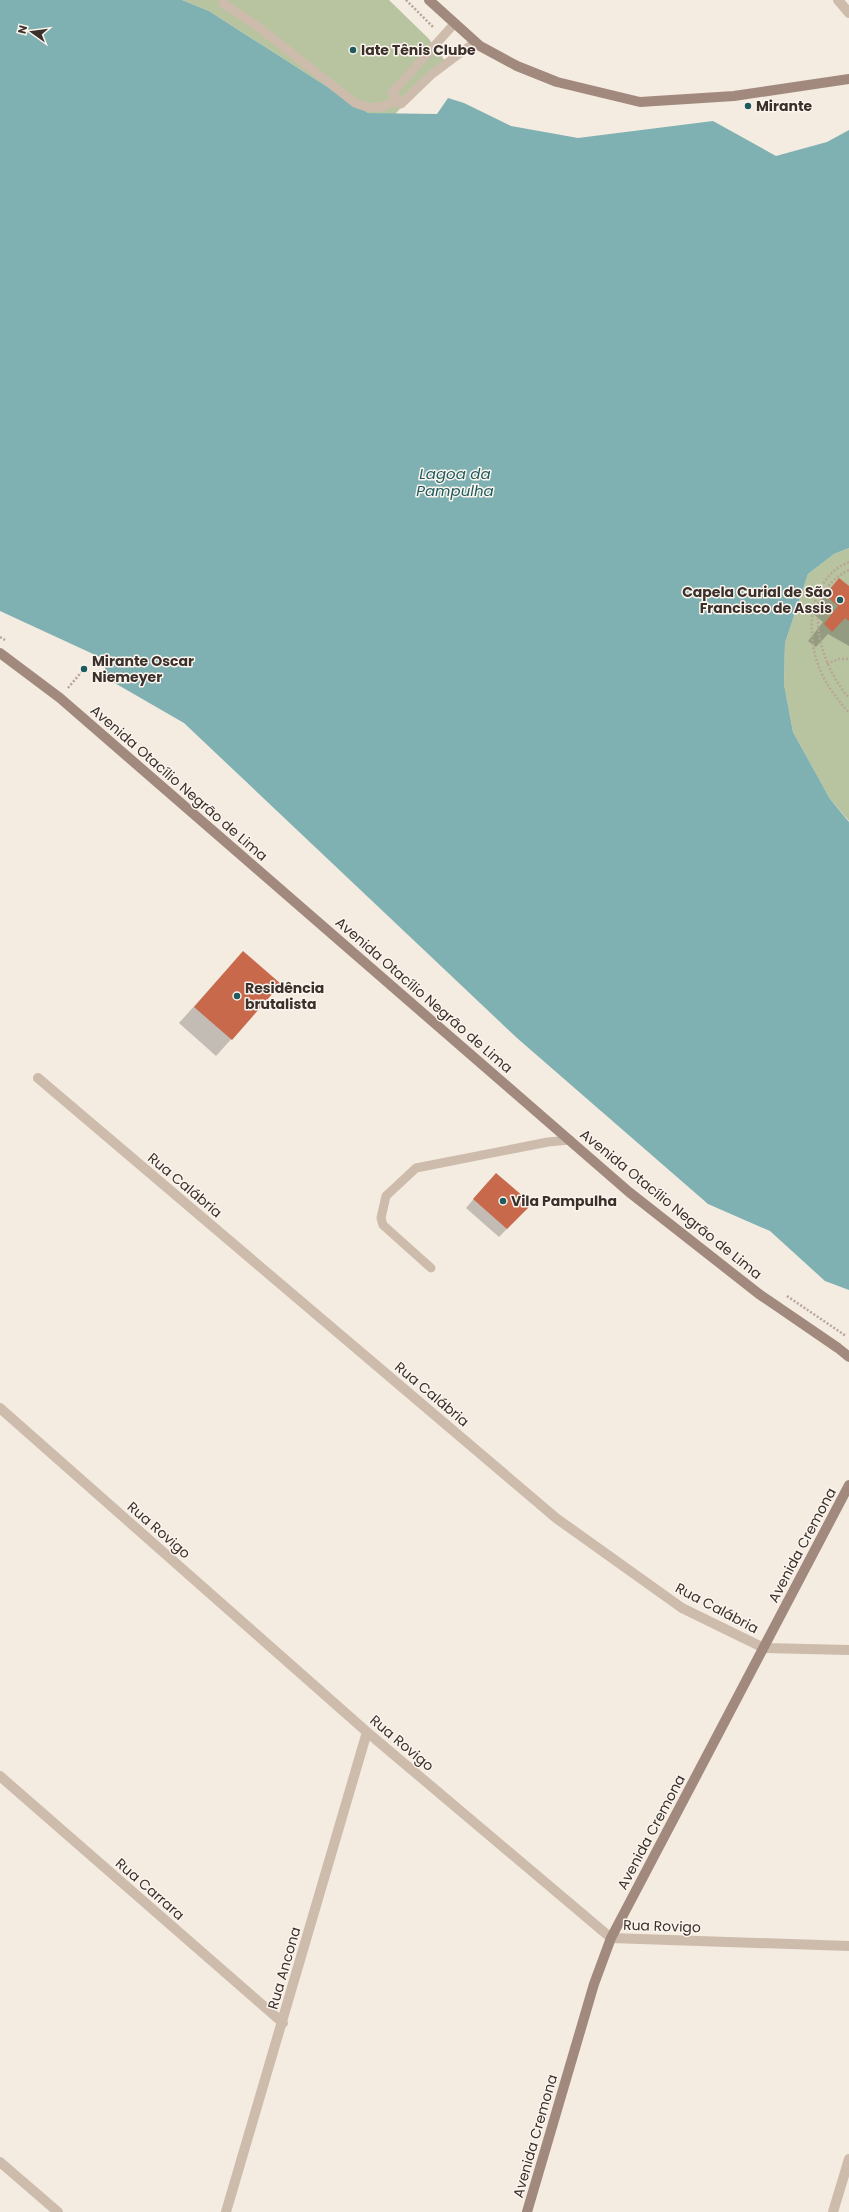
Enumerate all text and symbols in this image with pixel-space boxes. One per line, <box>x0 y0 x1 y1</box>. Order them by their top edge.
north arrow <box>12 12 52 52</box>
text: N <box>14 24 31 36</box>
place label: Iate Tênis Clube <box>361 40 476 60</box>
marker: Iate Tênis Clube <box>348 45 358 55</box>
place label: Mirante <box>756 96 813 116</box>
marker: Mirante <box>743 101 753 111</box>
water label: Lagoa da Pampulha <box>416 463 494 501</box>
place label: Capela Curial de São Francisco de Assis <box>682 582 832 618</box>
marker: Capela Curial de São Francisco de Assis <box>835 595 845 605</box>
place label: Mirante Oscar Niemeyer <box>92 651 194 687</box>
marker: Mirante Oscar Niemeyer <box>79 664 89 674</box>
street label: Avenida Otacílio Negrão de Lima <box>86 700 272 866</box>
street label: Avenida Otacílio Negrão de Lima <box>331 912 517 1078</box>
place label: Residência brutalista <box>245 978 324 1014</box>
marker: Residência brutalista <box>232 991 242 1001</box>
street label: Avenida Otacílio Negrão de Lima <box>576 1124 766 1284</box>
street label: Rua Calábria <box>144 1148 226 1222</box>
place label: Vila Pampulha <box>511 1191 617 1211</box>
marker: Vila Pampulha <box>498 1196 508 1206</box>
street label: Rua Calábria <box>391 1357 473 1431</box>
street label: Avenida Cremona <box>763 1484 841 1606</box>
street label: Rua Rovigo <box>123 1497 195 1563</box>
street label: Rua Calábria <box>672 1578 762 1638</box>
street label: Rua Rovigo <box>366 1710 438 1776</box>
street label: Avenida Cremona <box>612 1771 690 1893</box>
street label: Rua Carrara <box>111 1853 189 1925</box>
street label: Rua Rovigo <box>623 1915 701 1937</box>
street label: Rua Ancona <box>263 1924 305 2012</box>
street label: Avenida Cremona <box>508 2072 562 2200</box>

